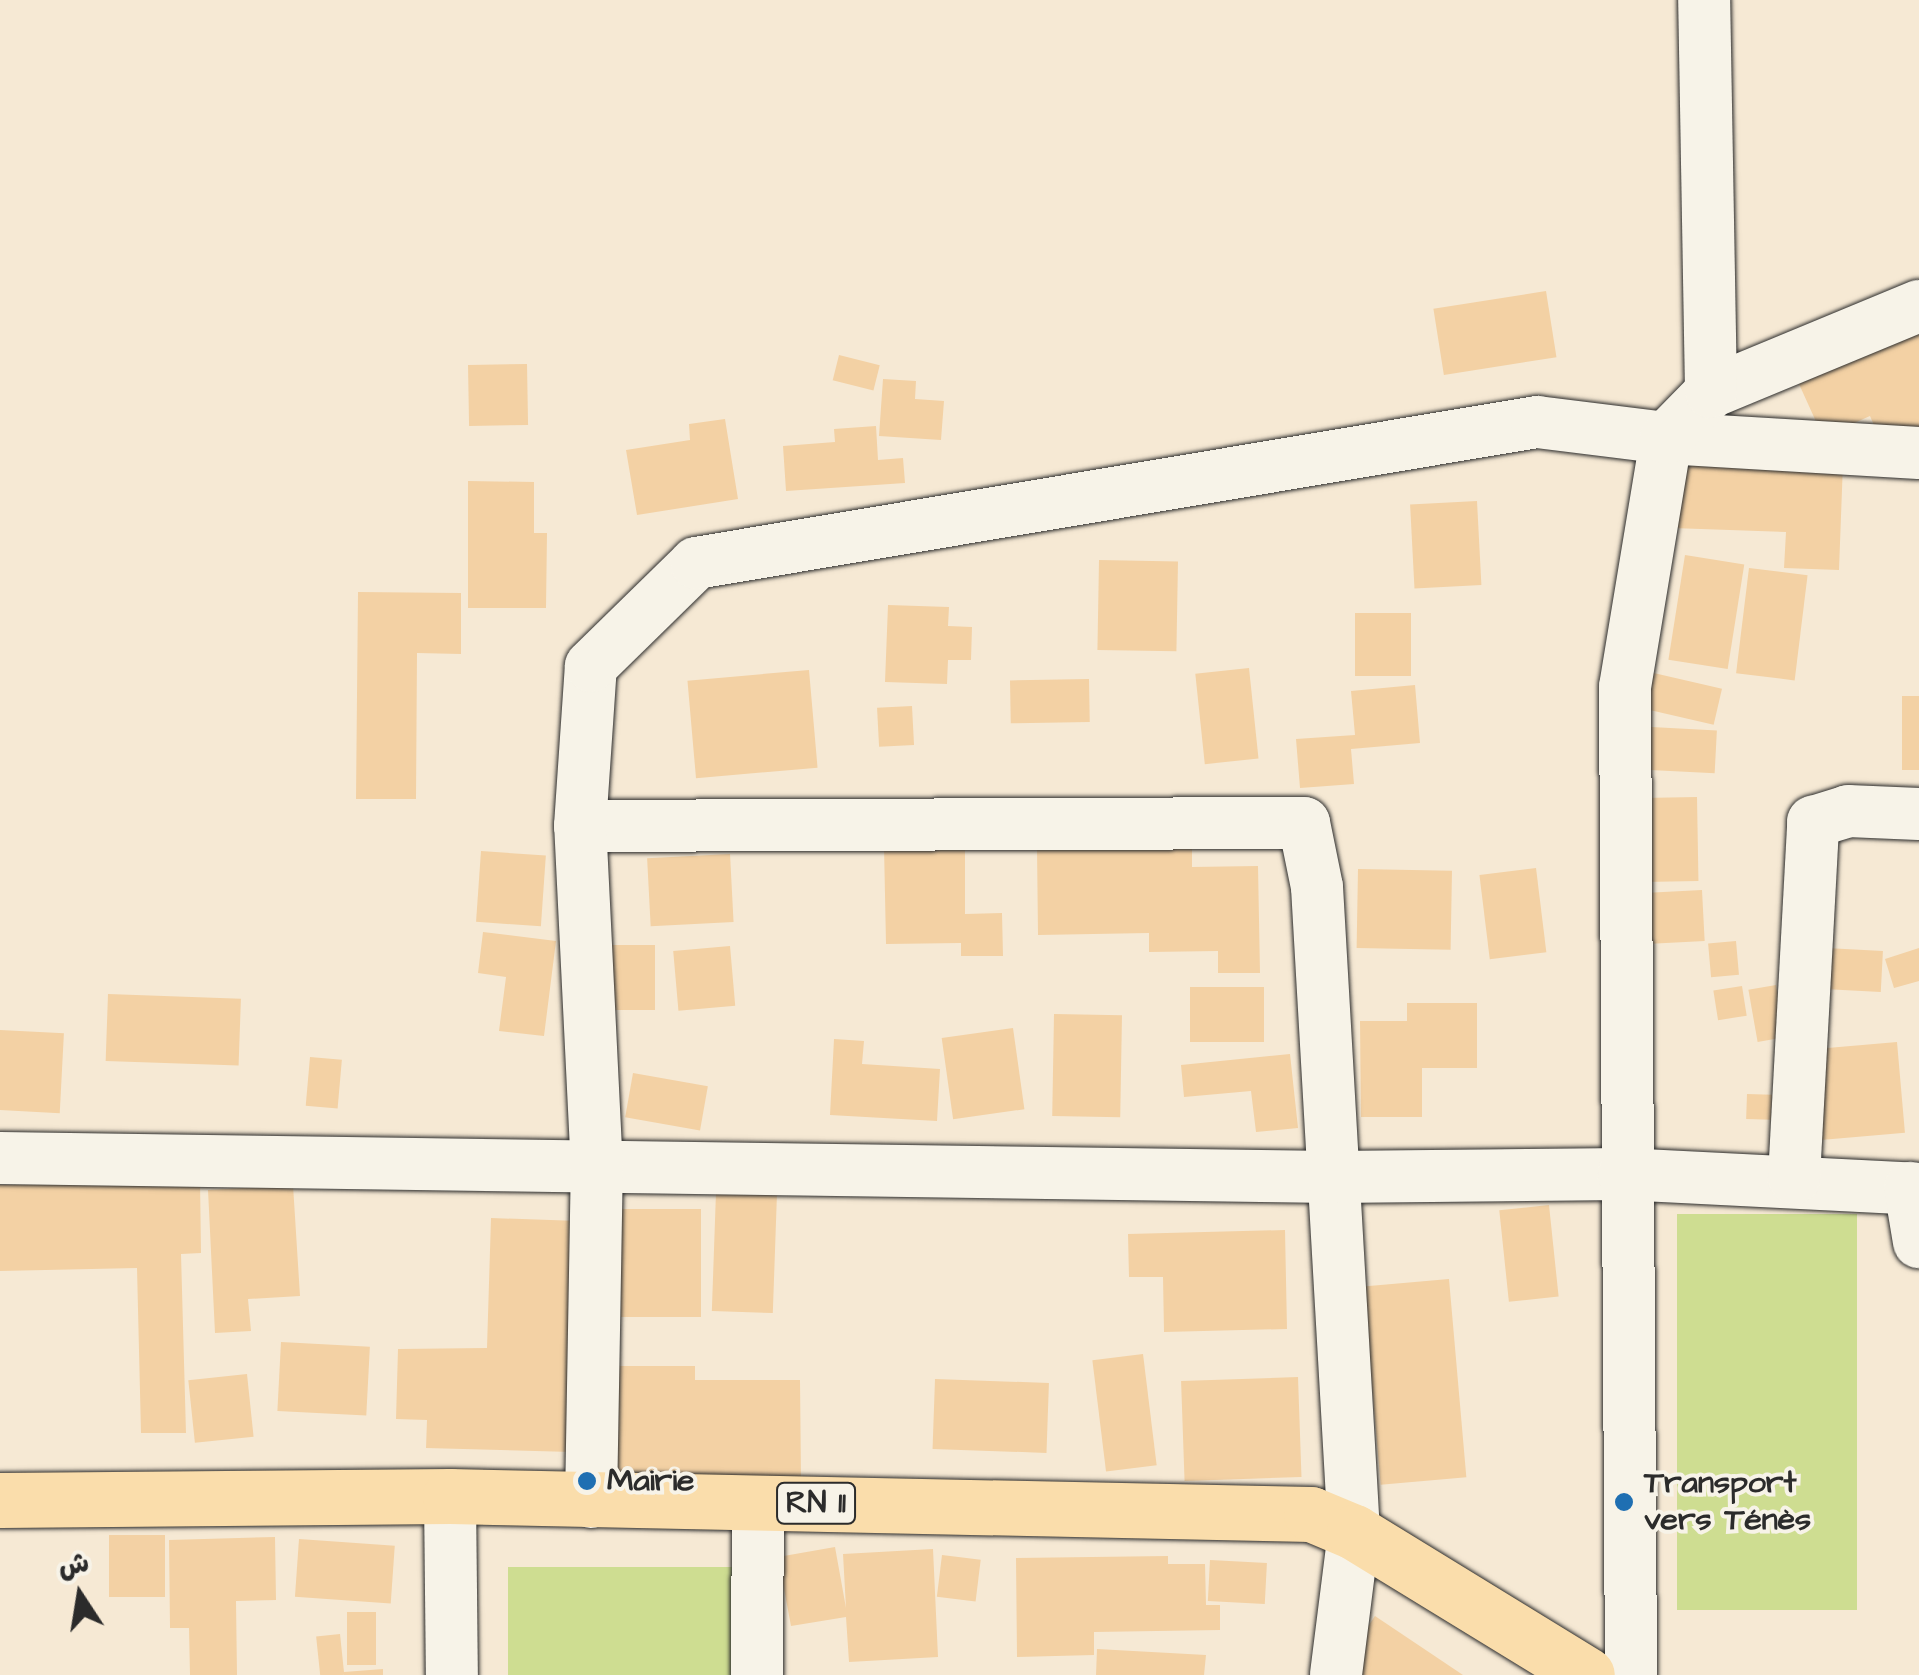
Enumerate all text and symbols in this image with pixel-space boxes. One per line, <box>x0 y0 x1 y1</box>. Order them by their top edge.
place label: Mairie <box>607 1462 694 1500</box>
place label: Transport vers Ténès <box>1644 1465 1811 1540</box>
marker: Mairie <box>576 1470 598 1492</box>
road number: RN 11 <box>776 1478 856 1528</box>
marker: Transport vers Ténès <box>1613 1491 1635 1513</box>
text: ش <box>55 1543 93 1587</box>
north arrow <box>30 1545 130 1645</box>

